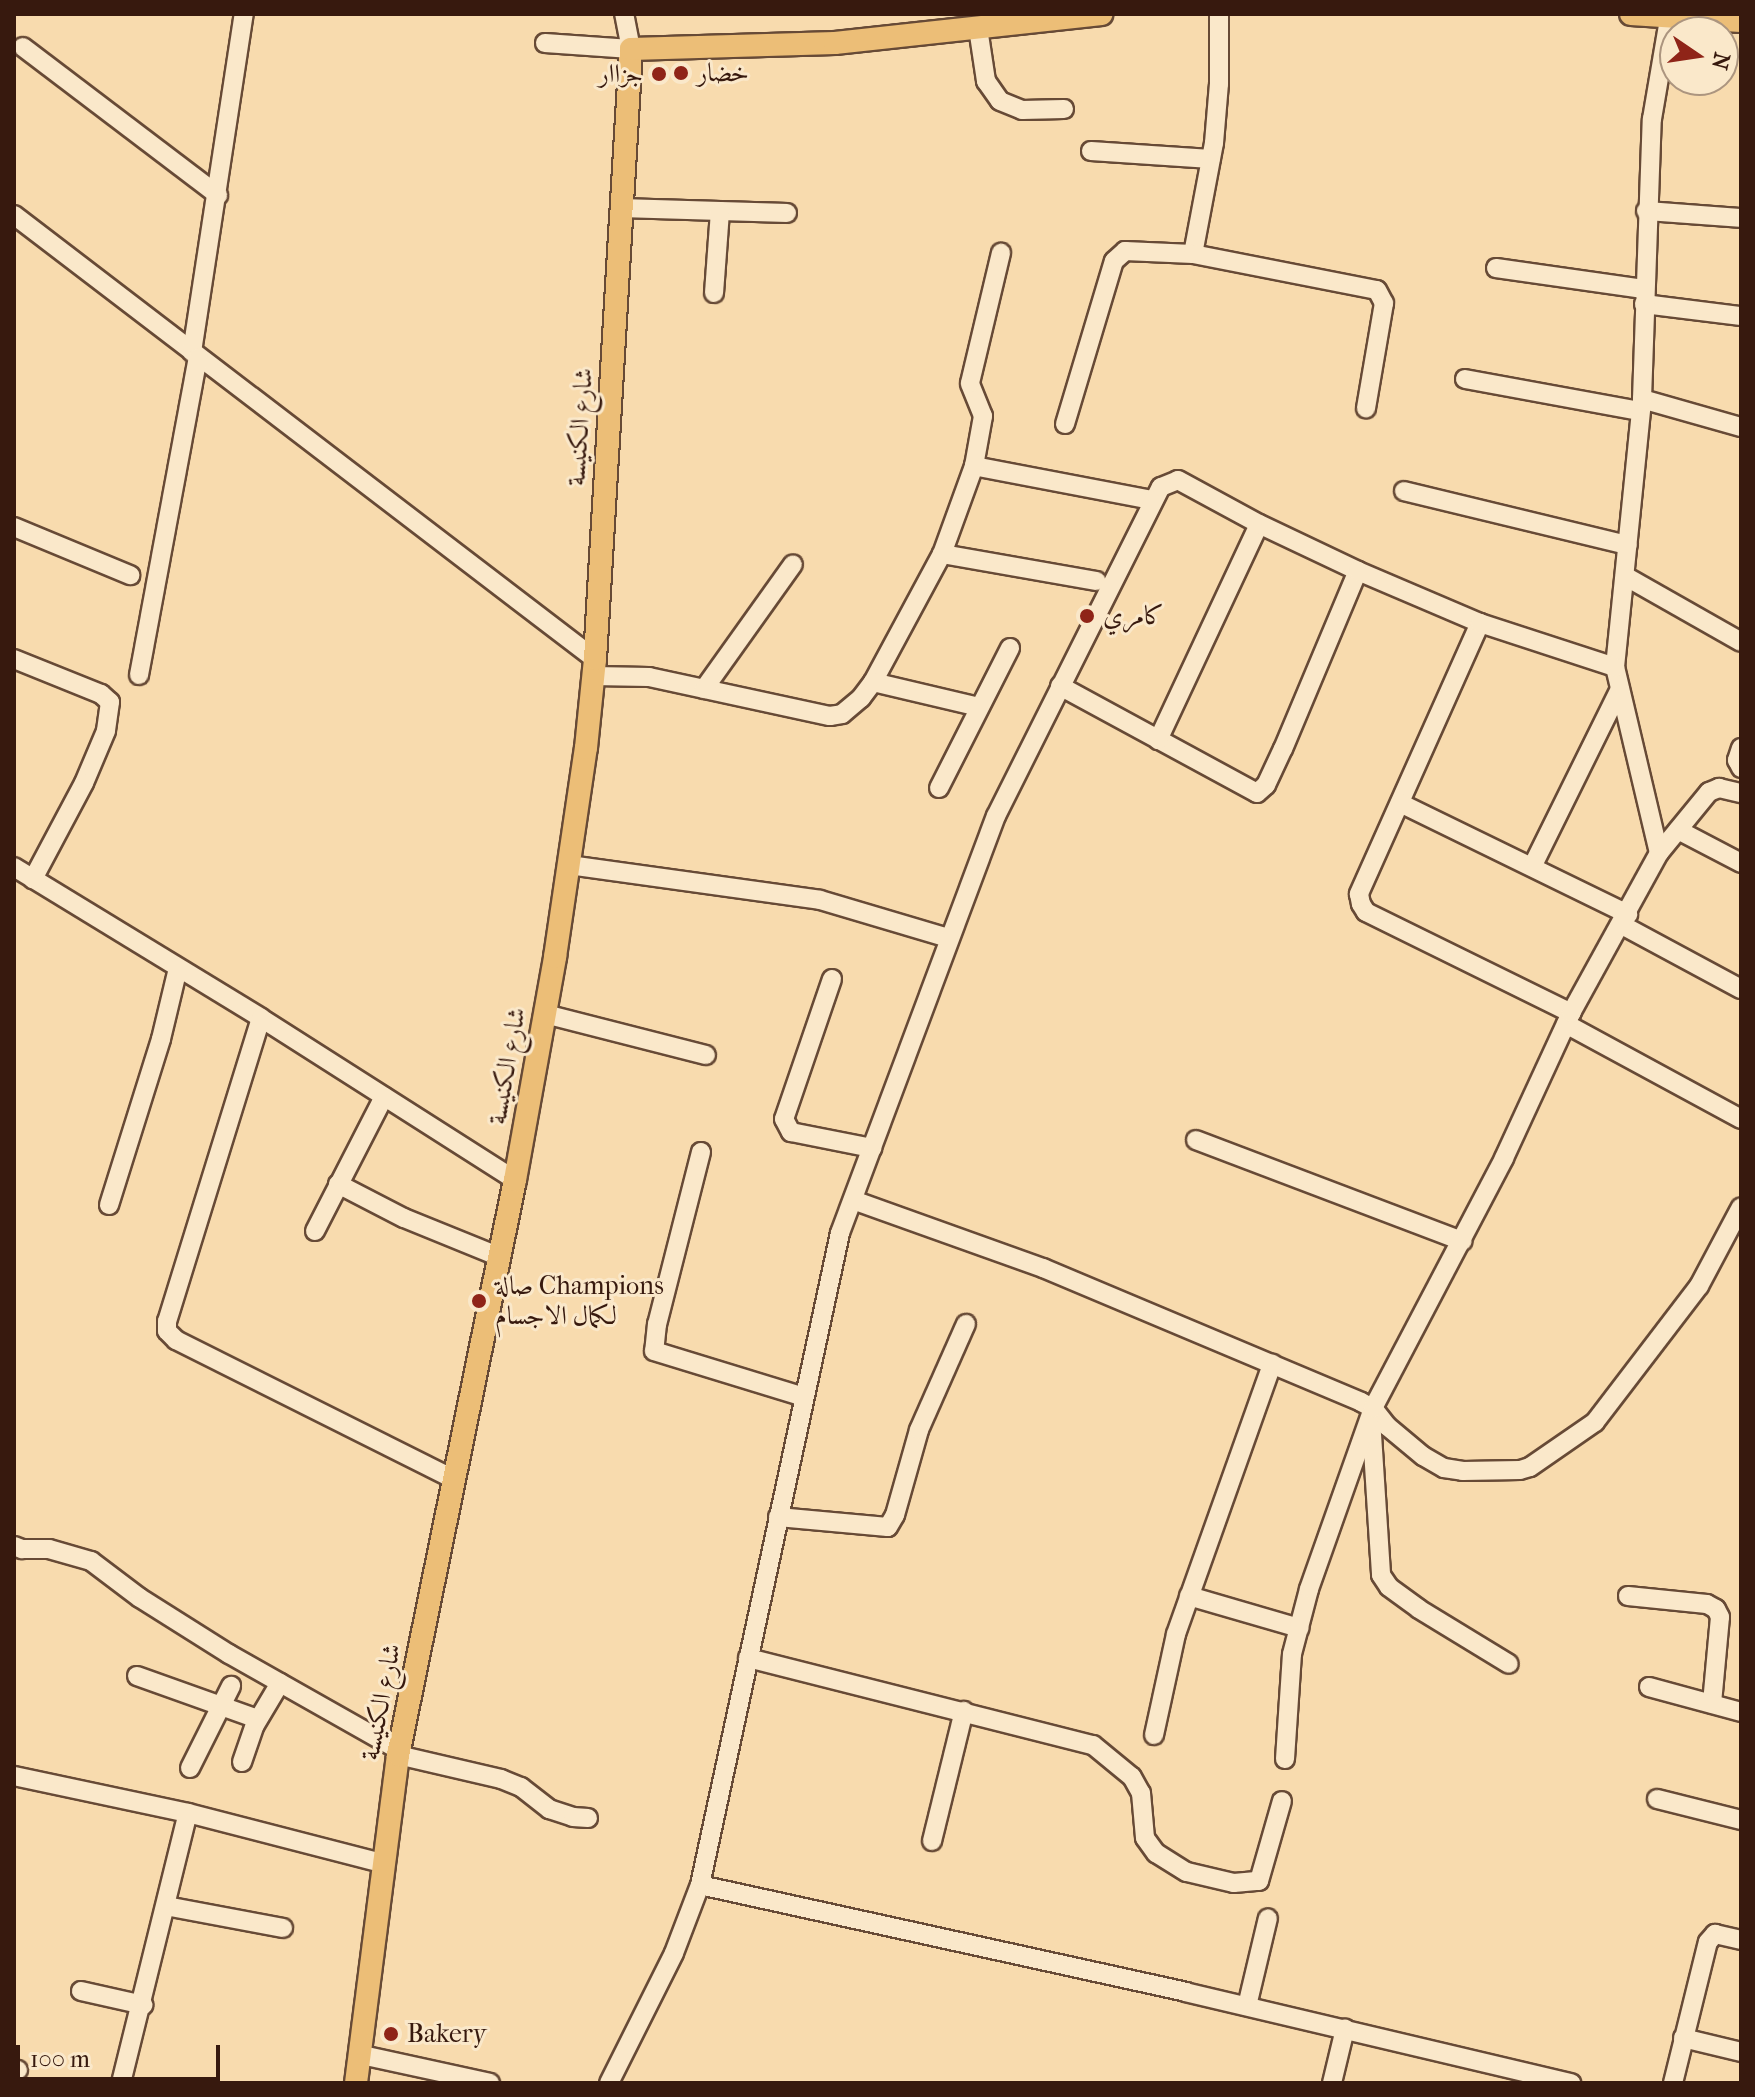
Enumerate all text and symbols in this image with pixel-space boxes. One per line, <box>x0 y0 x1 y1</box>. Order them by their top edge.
north arrow <box>1659 16 1739 96</box>
text: N <box>1706 50 1735 72</box>
place label: خضار <box>697 57 749 89</box>
place label: جزاار <box>599 58 643 90</box>
marker: خضار <box>672 64 690 82</box>
marker: جزاار <box>650 65 668 83</box>
street label: شارع الكنيسة <box>560 367 600 487</box>
place label: كامري <box>1103 600 1164 632</box>
marker: كامري <box>1078 607 1096 625</box>
street label: شارع الكنيسة <box>481 1005 533 1127</box>
place label: صالة Champions لكمال الاجسام <box>495 1270 664 1332</box>
marker: صالة Champions لكمال الاجسام <box>470 1292 488 1310</box>
street label: شارع الكنيسة <box>354 1641 408 1763</box>
place label: Bakery <box>407 2018 487 2050</box>
marker: Bakery <box>382 2025 400 2043</box>
scale bar <box>20 2029 224 2079</box>
text: 100 m <box>30 2045 90 2073</box>

